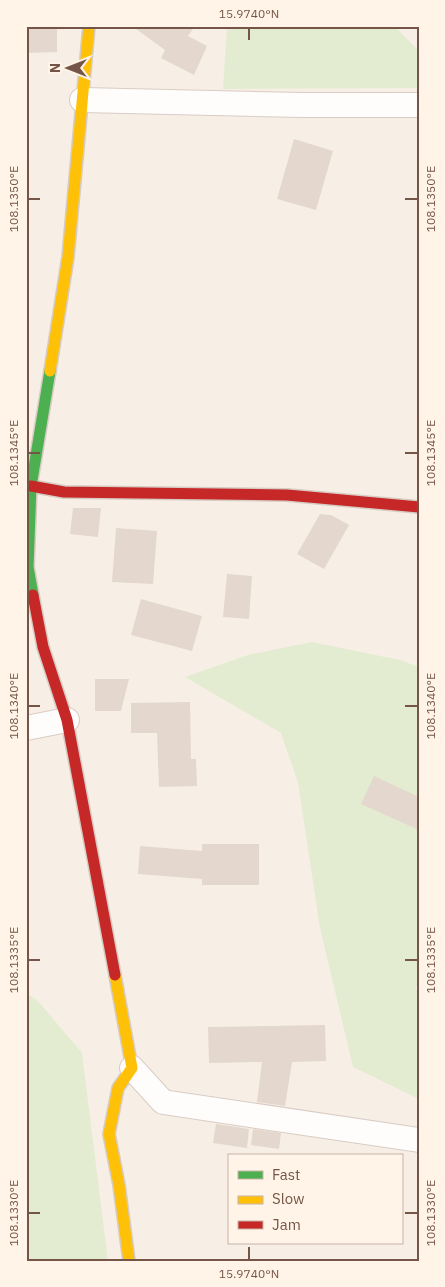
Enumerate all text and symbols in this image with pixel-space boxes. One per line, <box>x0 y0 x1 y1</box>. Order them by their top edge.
text: 15.9740°N <box>219 6 279 21</box>
north arrow <box>42 42 92 92</box>
text: N <box>46 63 64 73</box>
text: 108.1350°E <box>6 166 21 232</box>
text: 108.1350°E <box>423 166 438 232</box>
text: 108.1345°E <box>6 420 21 486</box>
text: 108.1345°E <box>423 420 438 486</box>
text: 108.1340°E <box>6 673 21 739</box>
text: 108.1340°E <box>423 673 438 739</box>
text: 108.1335°E <box>6 927 21 993</box>
text: 108.1335°E <box>423 927 438 993</box>
legend <box>228 1154 402 1244</box>
text: Fast <box>272 1165 300 1184</box>
text: 108.1330°E <box>6 1180 21 1246</box>
text: 108.1330°E <box>423 1180 438 1246</box>
text: Slow <box>272 1189 305 1208</box>
text: Jam <box>272 1215 301 1234</box>
text: 15.9740°N <box>219 1266 279 1281</box>

